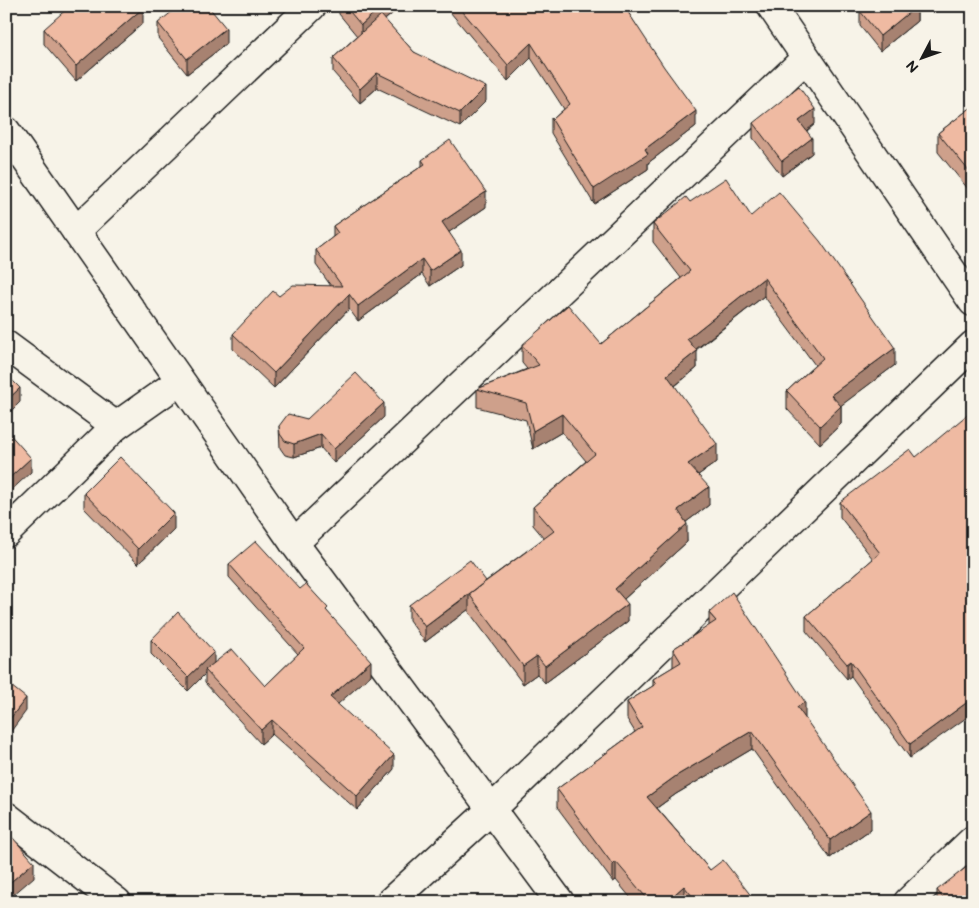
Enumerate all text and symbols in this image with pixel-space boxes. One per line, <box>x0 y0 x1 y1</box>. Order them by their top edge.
north arrow <box>896 32 946 82</box>
text: N <box>903 57 922 76</box>

